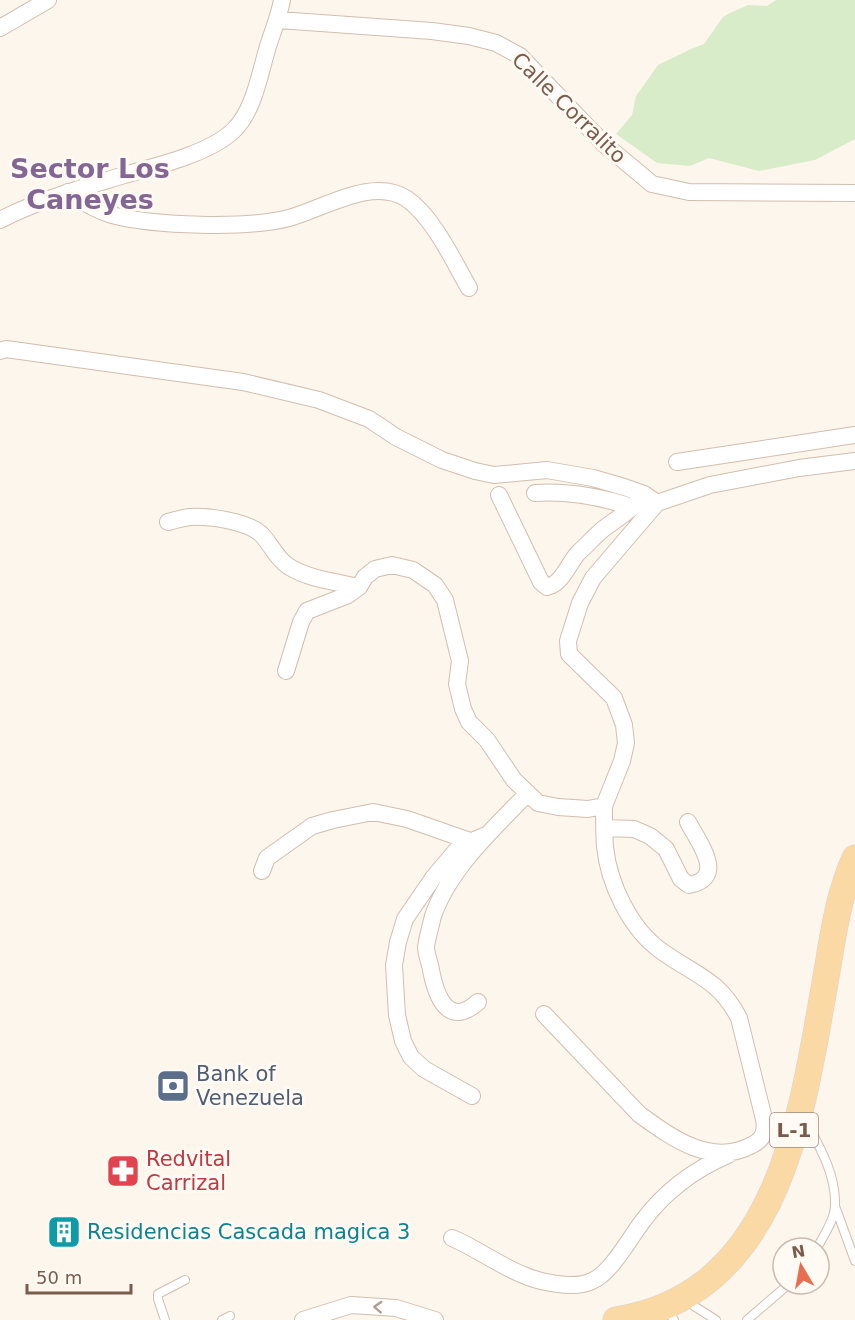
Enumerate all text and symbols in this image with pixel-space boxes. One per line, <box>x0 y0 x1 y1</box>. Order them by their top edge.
street label: Calle Corralito <box>507 48 631 168</box>
district label: Sector Los Caneyes <box>10 153 170 215</box>
place label: Bank of Venezuela <box>196 1062 304 1110</box>
bank icon: Bank of Venezuela <box>155 1068 191 1104</box>
road number: L-1 <box>770 1113 818 1147</box>
place label: Redvital Carrizal <box>146 1147 231 1195</box>
pharmacy icon: Redvital Carrizal <box>105 1153 141 1189</box>
building icon: Residencias Cascada magica 3 <box>46 1214 82 1250</box>
place label: Residencias Cascada magica 3 <box>87 1220 410 1244</box>
north arrow <box>771 1236 831 1296</box>
text: N <box>790 1241 807 1262</box>
scale bar <box>27 1257 130 1295</box>
text: 50 m <box>36 1267 82 1288</box>
one-way arrow <box>374 1300 383 1313</box>

